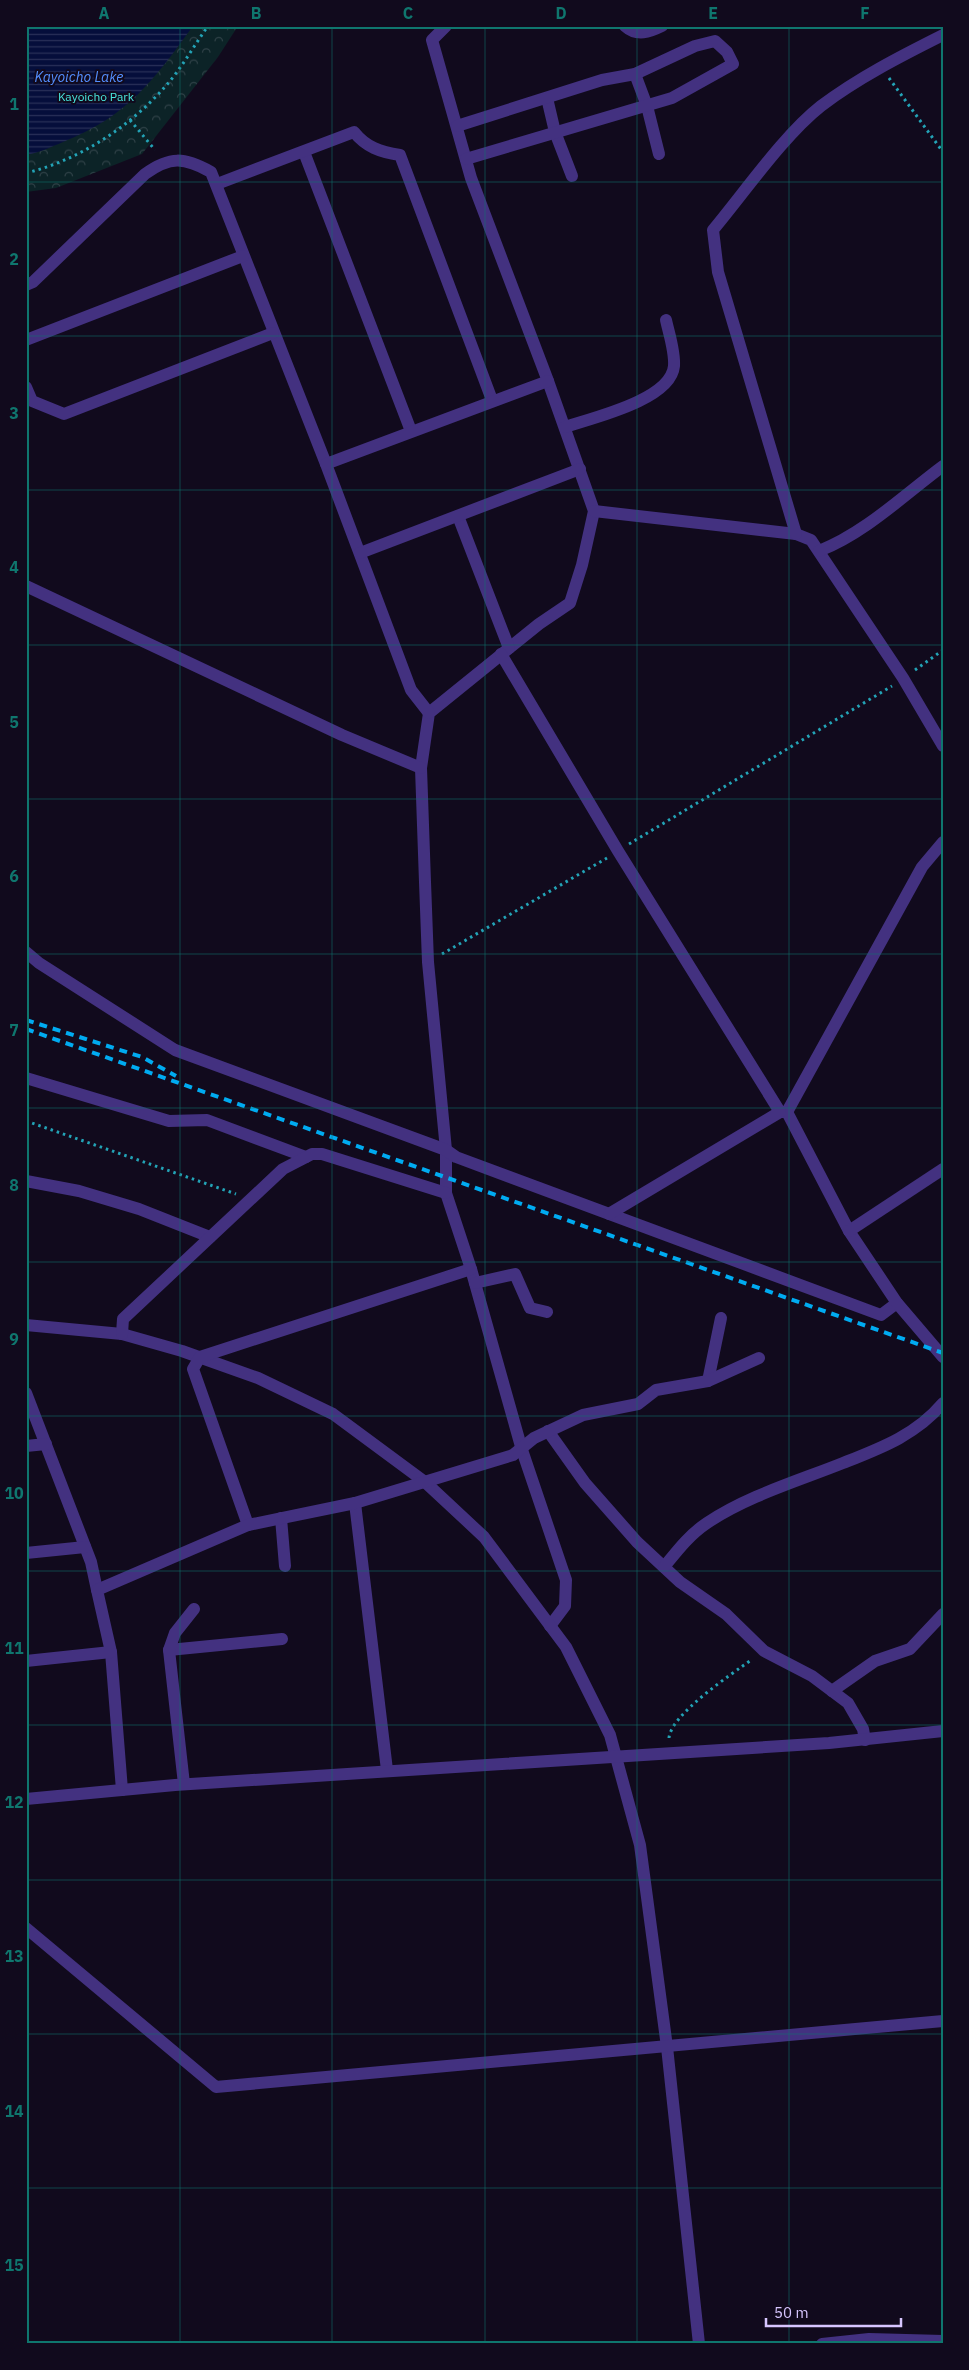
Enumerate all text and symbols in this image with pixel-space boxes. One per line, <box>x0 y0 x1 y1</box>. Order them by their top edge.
text: A <box>99 3 110 23</box>
text: B <box>251 3 262 23</box>
text: C <box>403 3 413 23</box>
text: D <box>555 3 567 23</box>
text: E <box>708 3 718 23</box>
text: F <box>860 3 870 23</box>
water label: Kayoicho Lake <box>35 68 123 86</box>
park label: Kayoicho Park <box>58 89 135 104</box>
text: 1 <box>9 94 19 114</box>
text: 2 <box>9 249 19 269</box>
text: 3 <box>9 403 19 423</box>
text: 4 <box>9 557 19 577</box>
text: 5 <box>9 712 19 732</box>
text: 6 <box>9 866 19 886</box>
text: 7 <box>9 1020 19 1040</box>
text: 8 <box>9 1175 19 1195</box>
text: 9 <box>9 1329 19 1349</box>
text: 10 <box>4 1483 24 1503</box>
text: 11 <box>4 1638 24 1658</box>
text: 12 <box>4 1792 24 1812</box>
text: 13 <box>4 1946 24 1966</box>
text: 14 <box>4 2101 24 2121</box>
text: 15 <box>4 2255 24 2275</box>
scale bar <box>766 2295 902 2327</box>
text: 50 m <box>774 2303 809 2322</box>

